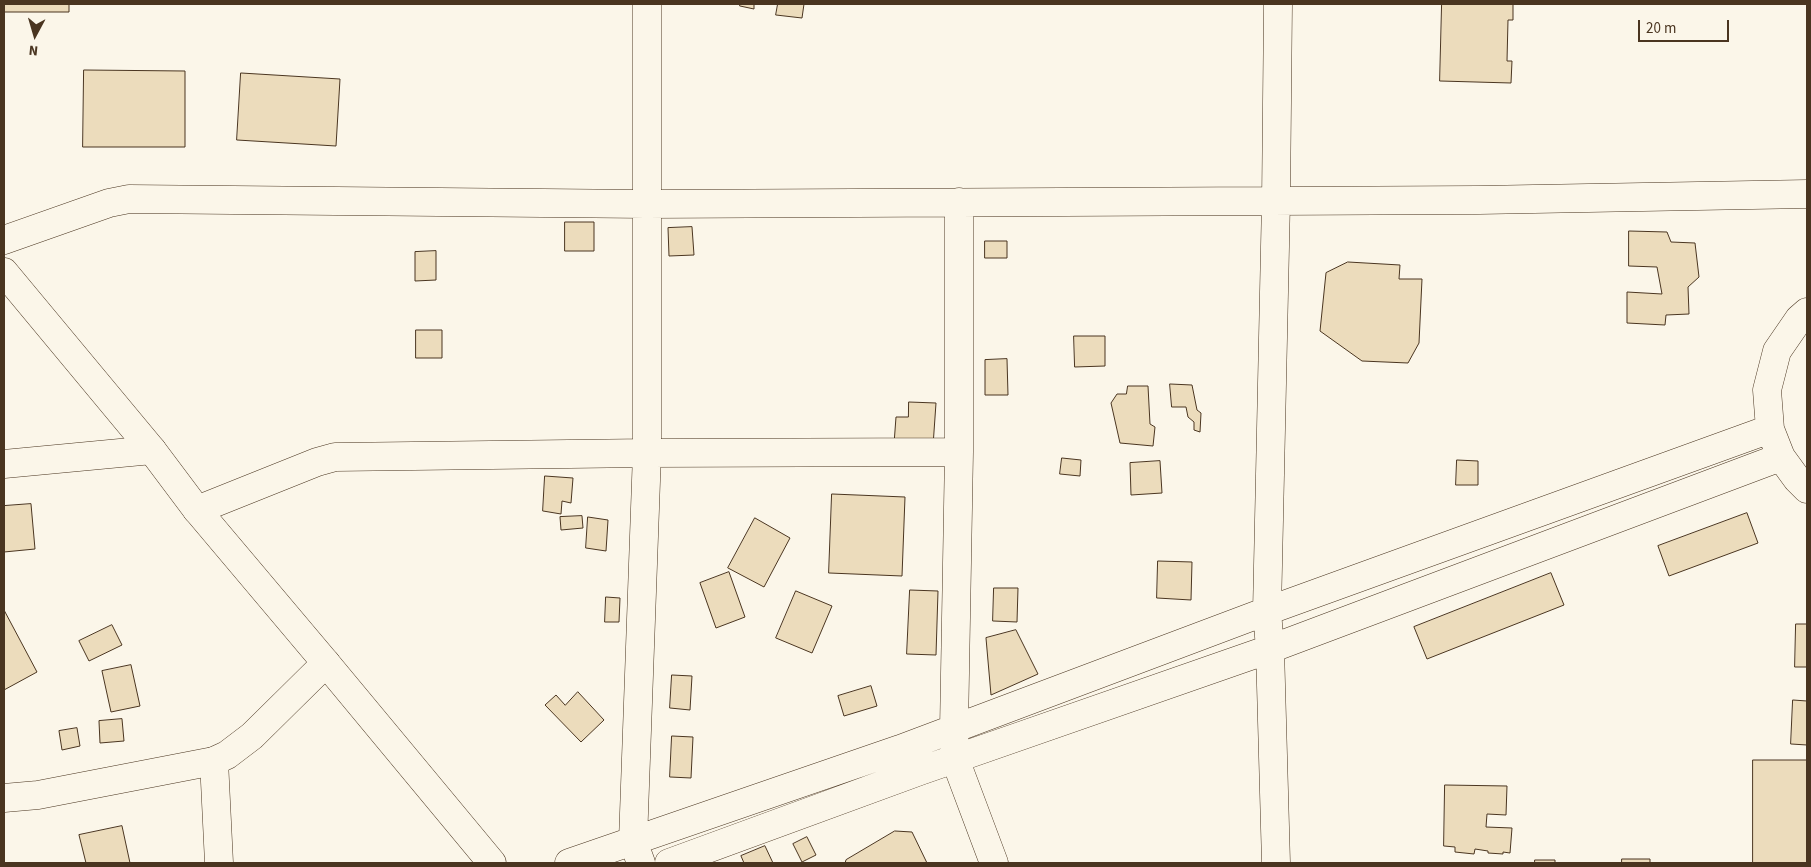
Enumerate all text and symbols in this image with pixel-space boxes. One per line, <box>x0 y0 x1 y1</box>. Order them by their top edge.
north arrow <box>10 10 60 60</box>
scale bar <box>1641 10 1732 42</box>
text: 20 m <box>1646 18 1676 39</box>
text: N <box>28 39 39 60</box>

